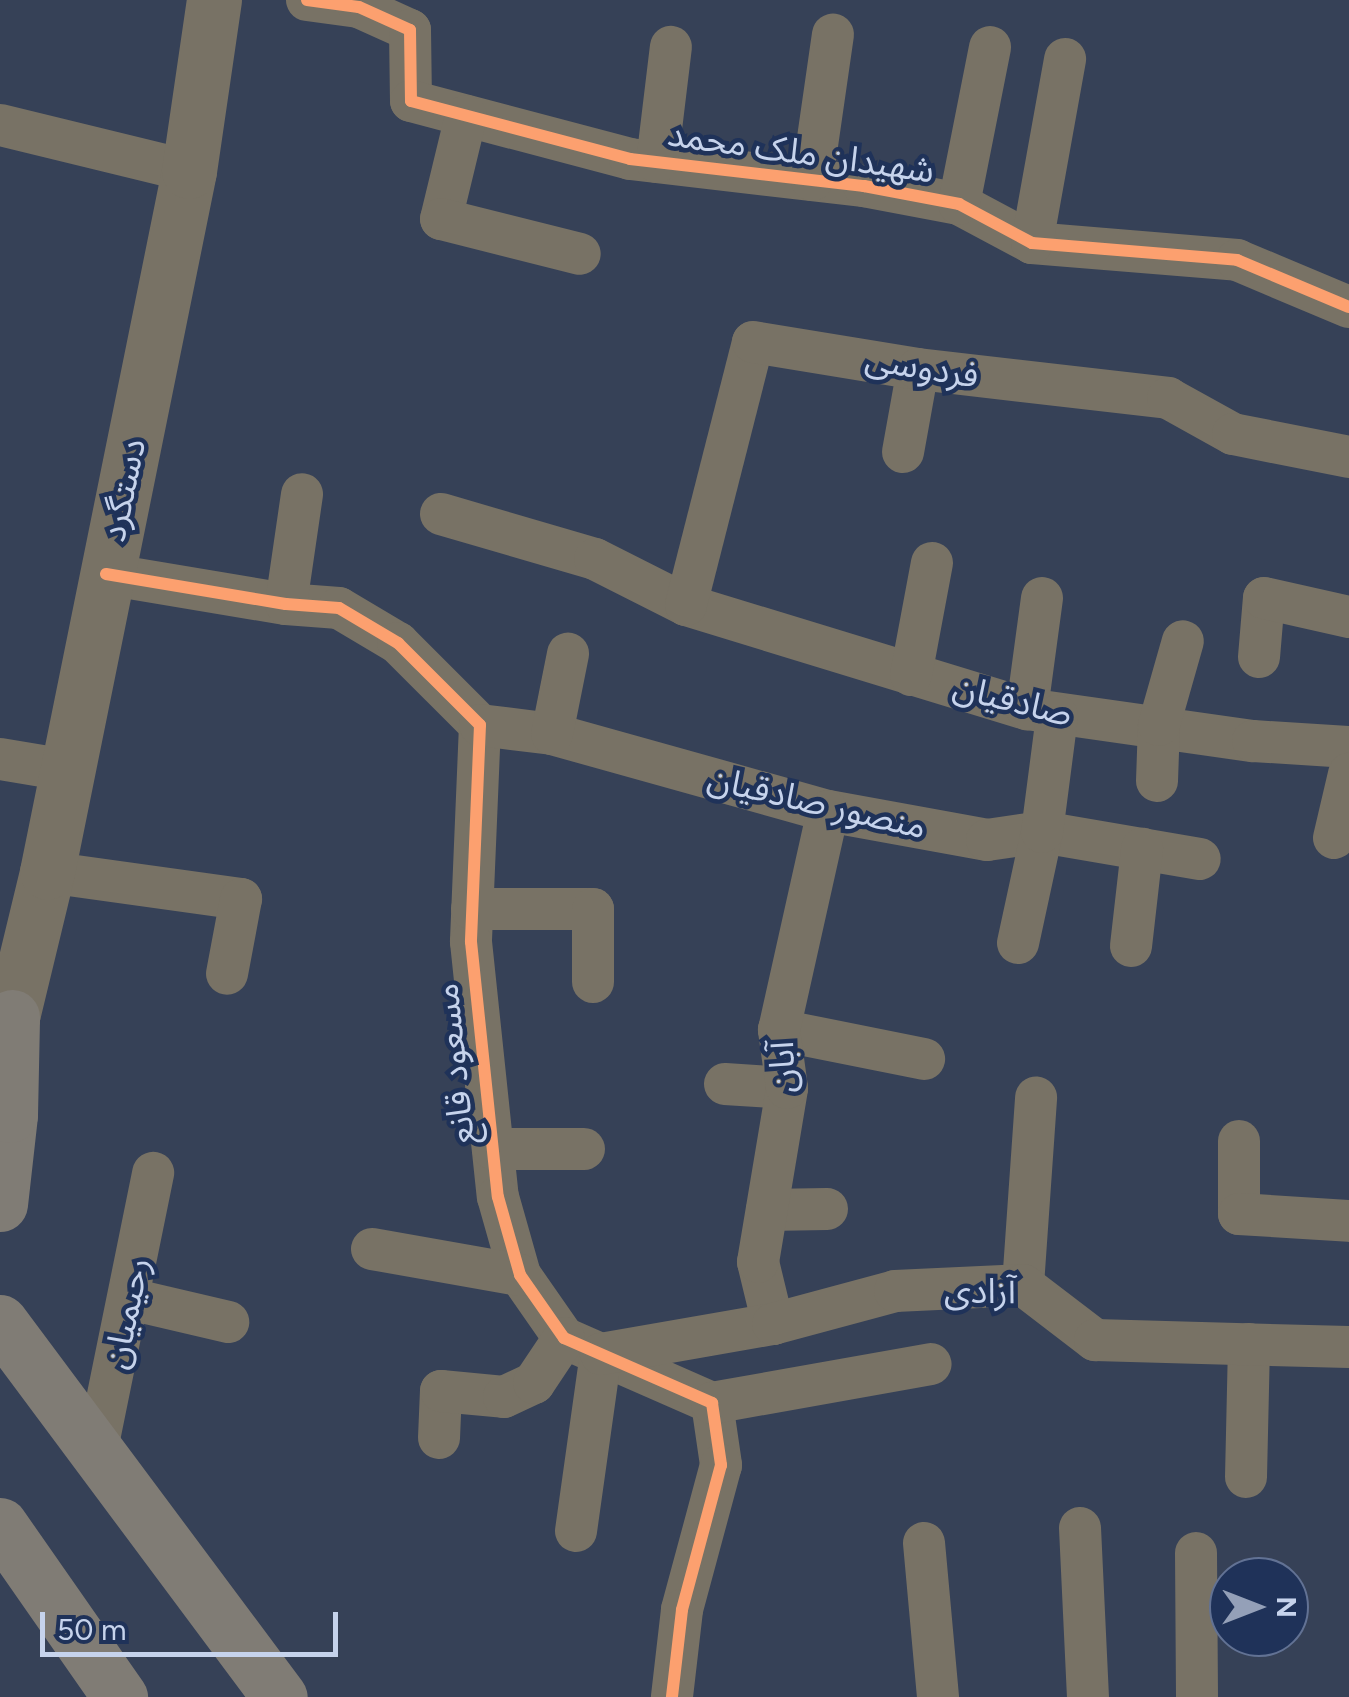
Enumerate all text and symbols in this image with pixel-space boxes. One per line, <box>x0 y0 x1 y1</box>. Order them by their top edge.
street label: شهیدان ملک محمد <box>665 112 937 192</box>
street label: فردوسی <box>862 337 982 397</box>
street label: دستگرد <box>92 435 154 545</box>
street label: صادقیان <box>949 665 1077 735</box>
street label: منصور صادقیان <box>704 756 930 848</box>
street label: مسعود قانع <box>425 981 483 1147</box>
street label: آبان <box>760 1040 804 1094</box>
street label: رحیمیان <box>94 1254 158 1372</box>
street label: آزادی <box>944 1269 1016 1313</box>
north arrow <box>1209 1557 1309 1657</box>
scale bar <box>45 1592 342 1654</box>
text: N <box>1270 1596 1304 1618</box>
text: 50 m <box>57 1611 126 1648</box>

